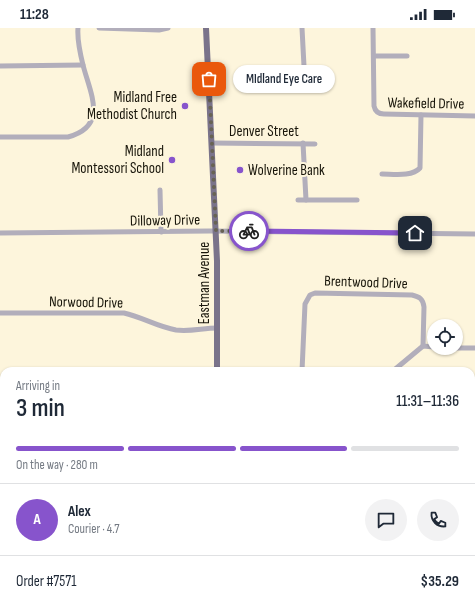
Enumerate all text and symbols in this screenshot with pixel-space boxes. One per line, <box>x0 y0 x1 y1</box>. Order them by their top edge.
text: 11:28 <box>20 5 49 24</box>
pin <box>192 62 226 96</box>
callout: MIdland Eye Care <box>233 65 335 93</box>
icon: bag <box>198 68 220 90</box>
text: MIdland Eye Care <box>246 71 322 87</box>
place label: Midland Free Methodist Church <box>87 88 177 124</box>
street label: Wakefield Drive <box>387 93 465 114</box>
marker: Midland Free Methodist Church <box>180 101 190 111</box>
street label: Denver Street <box>229 122 299 141</box>
place label: Midland Montessori School <box>71 142 164 178</box>
marker: Midland Montessori School <box>167 155 177 165</box>
place label: Wolverine Bank <box>248 161 325 180</box>
marker: Wolverine Bank <box>235 165 245 175</box>
street label: Dilloway Drive <box>130 210 200 231</box>
courier <box>229 211 269 251</box>
pin <box>398 216 432 250</box>
icon: bike <box>238 220 260 242</box>
icon: home <box>404 222 426 244</box>
street label: Eastman Avenue <box>195 242 214 324</box>
street label: Brentwood Drive <box>324 272 408 293</box>
street label: Norwood Drive <box>49 292 123 313</box>
map controls <box>427 319 463 355</box>
button: locate <box>427 319 463 355</box>
text: Arriving in <box>16 378 60 394</box>
text: 11:31–11:36 <box>396 392 459 411</box>
text: 3 min <box>16 393 65 424</box>
text: On the way · 280 m <box>16 457 98 473</box>
button: chat <box>365 499 407 541</box>
button: phone <box>417 499 459 541</box>
text: Alex <box>68 502 91 521</box>
text: A <box>33 510 41 529</box>
text: Courier · 4.7 <box>68 521 120 537</box>
text: Order #7571 <box>16 572 77 591</box>
text: $35.29 <box>421 572 459 591</box>

